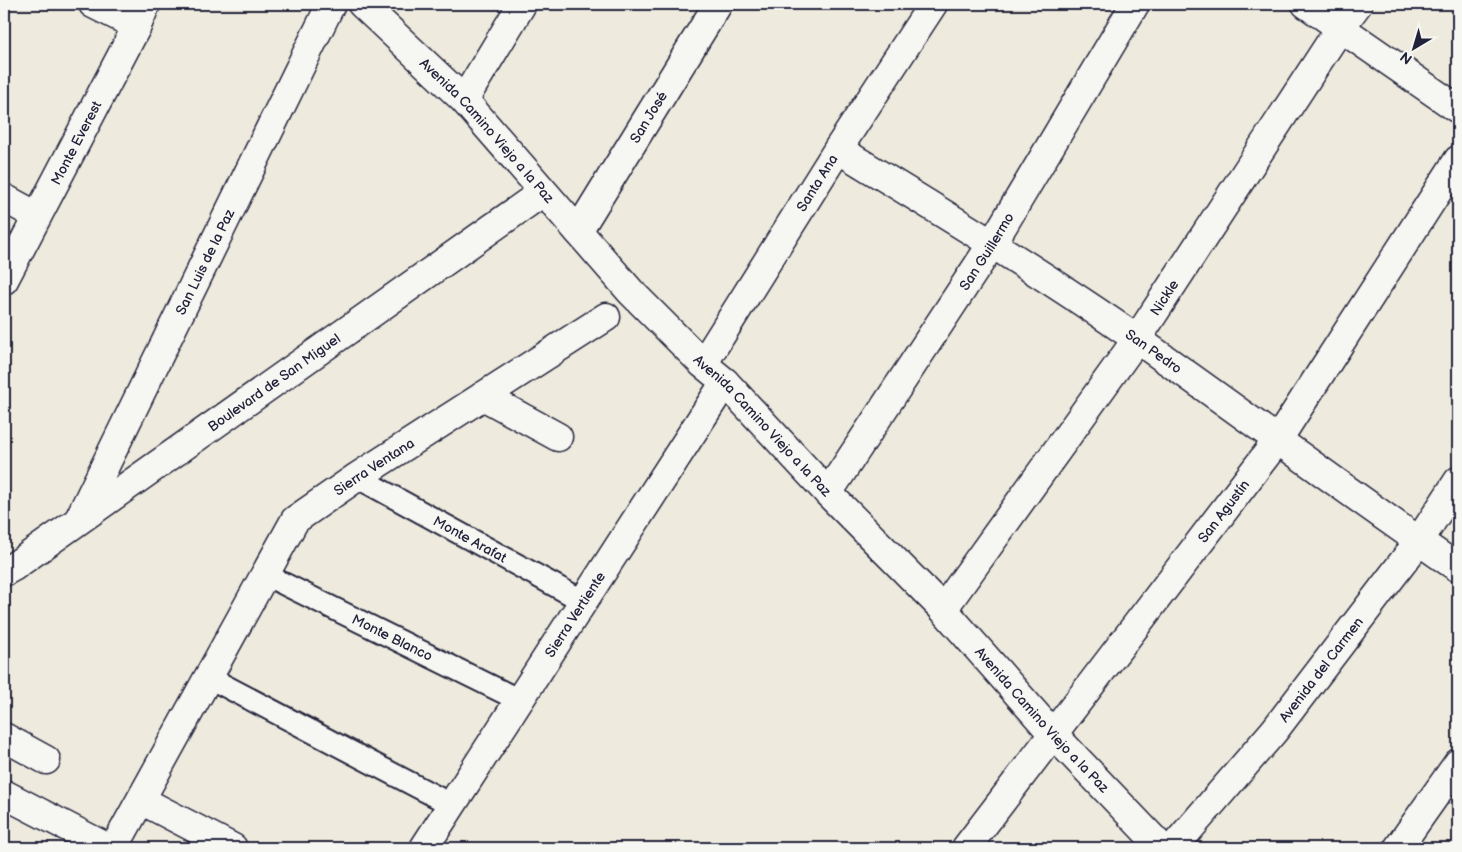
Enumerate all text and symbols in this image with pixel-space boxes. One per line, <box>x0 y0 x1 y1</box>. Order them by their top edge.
north arrow <box>1390 22 1440 72</box>
text: N <box>1397 48 1416 68</box>
street label: Avenida Camino Viejo a la Paz <box>416 55 558 207</box>
street label: San José <box>626 88 671 146</box>
street label: Monte Everest <box>47 97 106 188</box>
street label: Santa Ana <box>793 151 842 215</box>
street label: San Luis de la Paz <box>172 206 238 318</box>
street label: San Guillermo <box>956 210 1018 294</box>
street label: Nickle <box>1147 277 1182 319</box>
street label: San Pedro <box>1122 326 1185 377</box>
street label: Boulevard de San Miguel <box>205 330 344 435</box>
street label: Avenida Camino Viejo a la Paz <box>690 351 835 500</box>
street label: Sierra Ventana <box>331 434 418 499</box>
street label: San Agustín <box>1194 476 1253 546</box>
street label: Monte Arafat <box>430 512 510 567</box>
street label: Sierra Vertiente <box>541 569 609 661</box>
street label: Monte Blanco <box>349 611 435 665</box>
street label: Avenida del Carmen <box>1276 614 1367 726</box>
street label: Avenida Camino Viejo a la Paz <box>971 644 1112 796</box>

